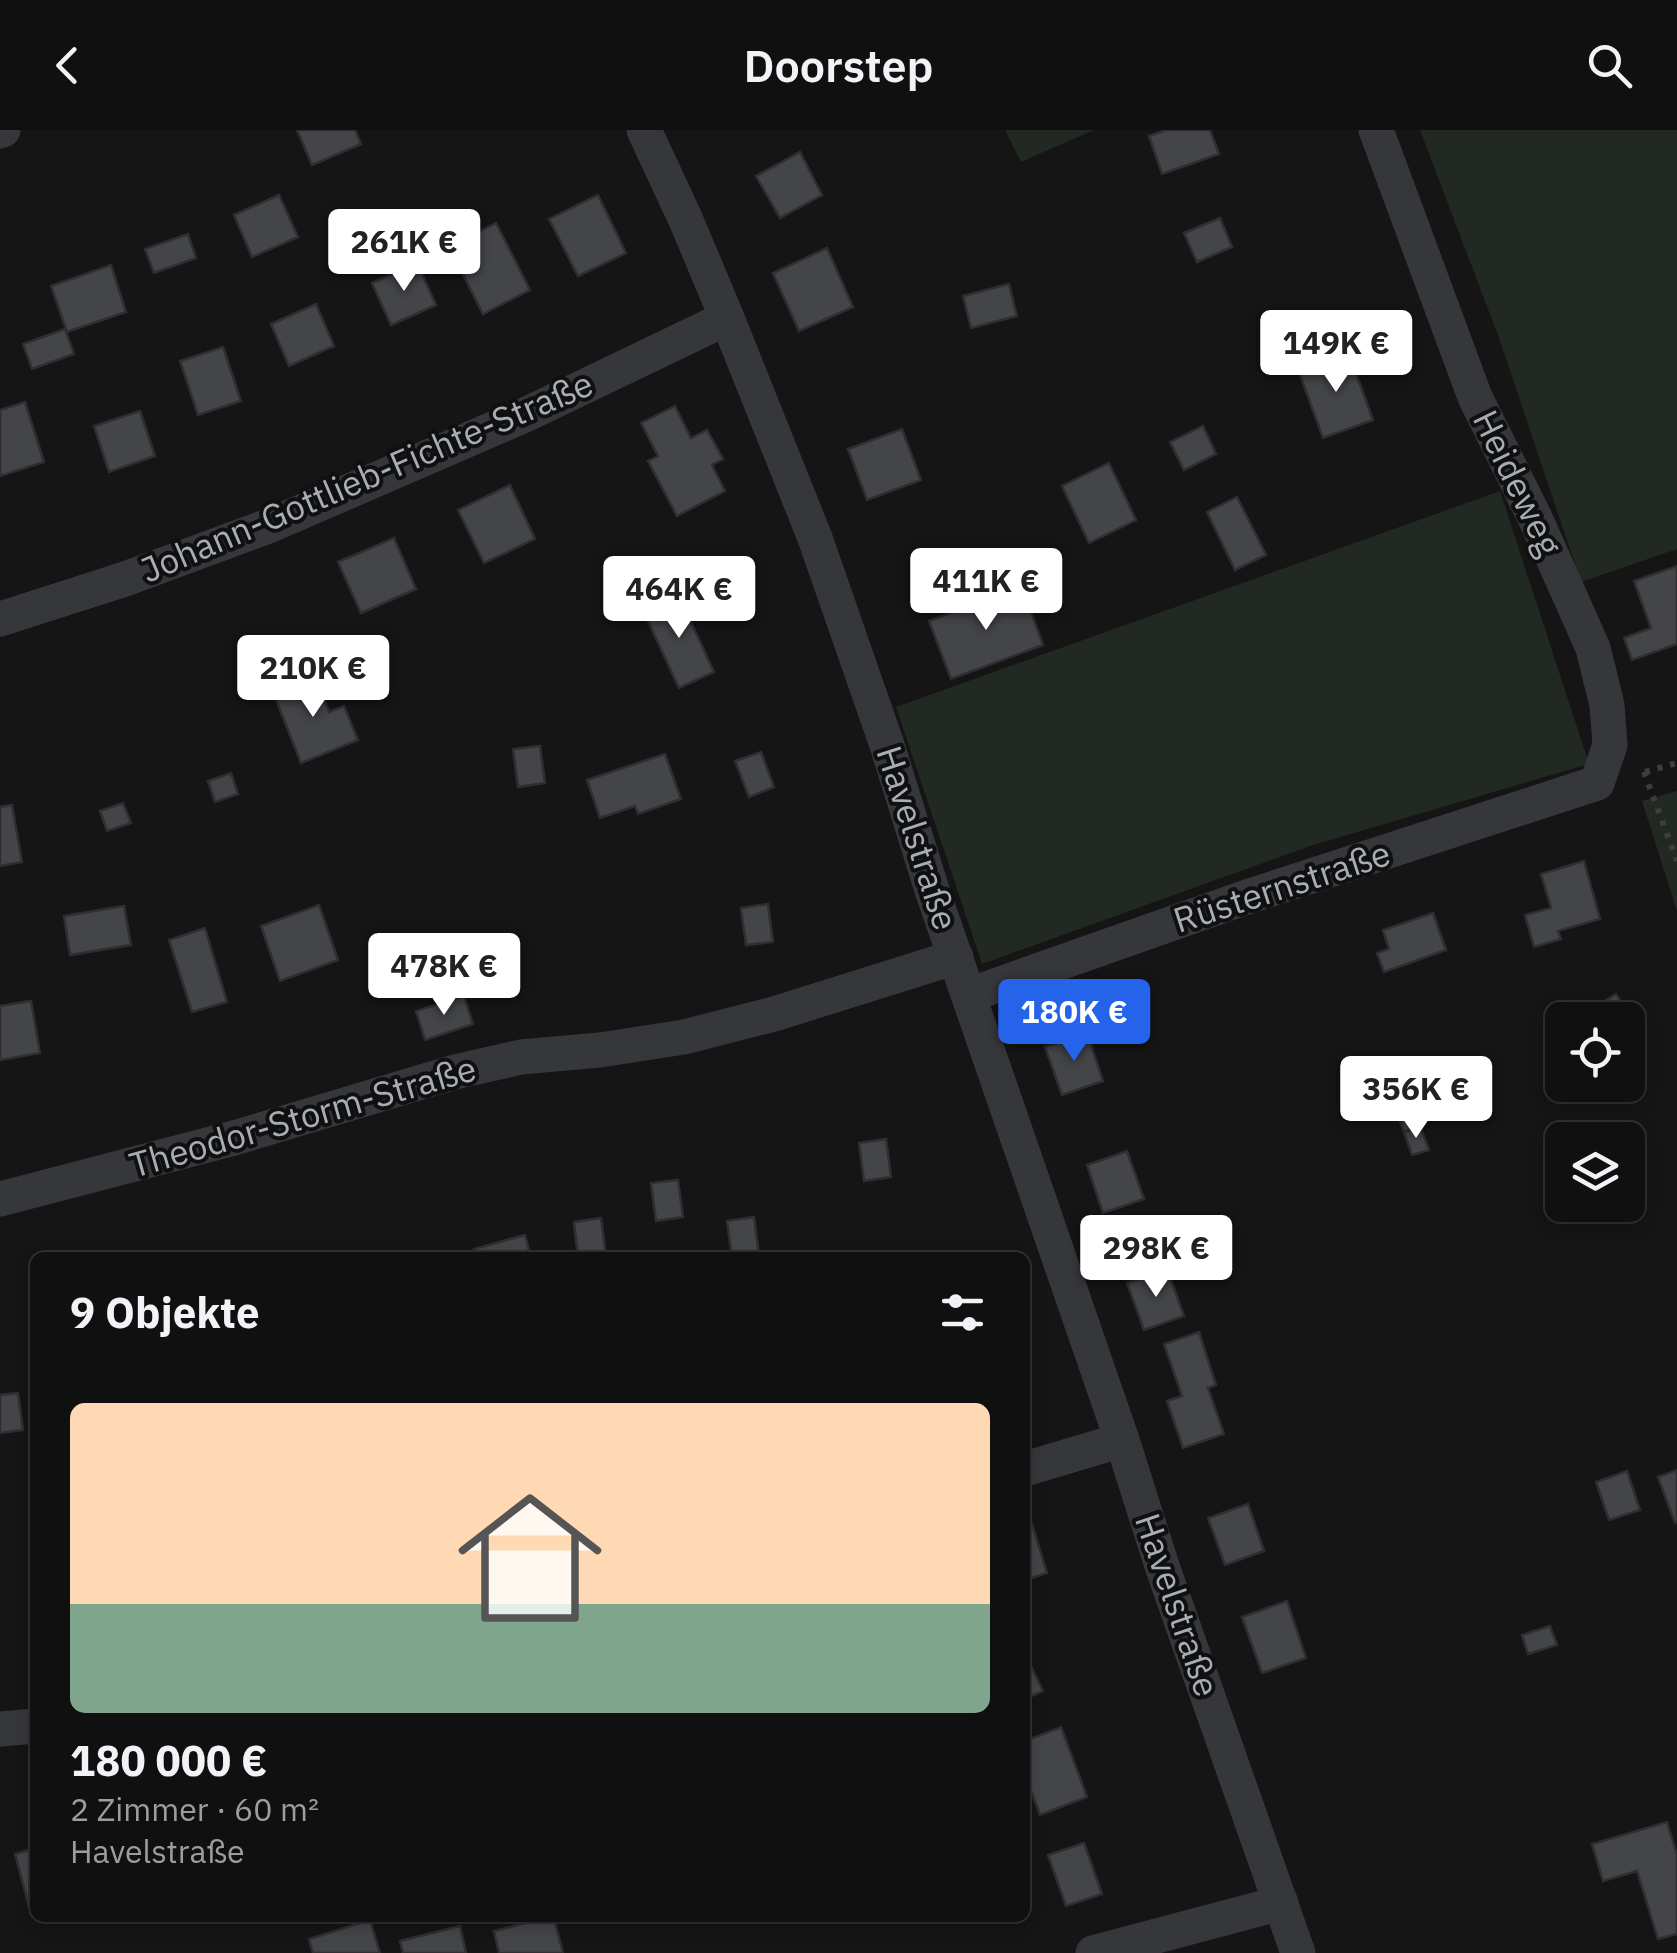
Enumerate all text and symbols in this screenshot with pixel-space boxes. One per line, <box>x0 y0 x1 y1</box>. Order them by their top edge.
text: Doorstep <box>743 36 934 94</box>
icon: back <box>40 38 95 93</box>
icon: search <box>1582 38 1637 93</box>
pin: 261K € <box>323 209 485 294</box>
text: 261K € <box>350 220 458 262</box>
pin: 149K € <box>1255 310 1417 395</box>
text: 149K € <box>1282 321 1390 363</box>
street label: Johann-Gottlieb-Fichte-Straße <box>133 360 600 592</box>
street label: Heideweg <box>1463 402 1573 563</box>
pin: 411K € <box>905 548 1067 633</box>
pin: 464K € <box>598 556 760 641</box>
text: 411K € <box>932 559 1040 601</box>
text: 464K € <box>625 567 733 609</box>
pin: 210K € <box>232 635 394 720</box>
text: 210K € <box>259 646 367 688</box>
street label: Havelstraße <box>867 740 969 936</box>
street label: Rüsternstraße <box>1167 829 1396 943</box>
pin: 478K € <box>363 933 525 1018</box>
text: 478K € <box>390 944 498 986</box>
pin: 180K € <box>993 979 1155 1064</box>
text: 180K € <box>1020 990 1128 1032</box>
map controls <box>1545 1002 1645 1222</box>
button: locate <box>1545 1002 1645 1102</box>
street label: Theodor-Storm-Straße <box>124 1045 481 1188</box>
pin: 356K € <box>1335 1056 1497 1141</box>
text: 356K € <box>1362 1067 1470 1109</box>
button: layers <box>1545 1122 1645 1222</box>
pin: 298K € <box>1075 1215 1237 1300</box>
text: 298K € <box>1102 1226 1210 1268</box>
text: 9 Objekte <box>70 1285 260 1340</box>
icon: filters <box>935 1285 990 1340</box>
icon: home <box>440 1468 620 1648</box>
street label: Havelstraße <box>1125 1507 1231 1702</box>
text: 180 000 € <box>70 1733 267 1788</box>
text: 2 Zimmer · 60 m² <box>70 1788 319 1830</box>
text: Havelstraße <box>70 1830 245 1872</box>

